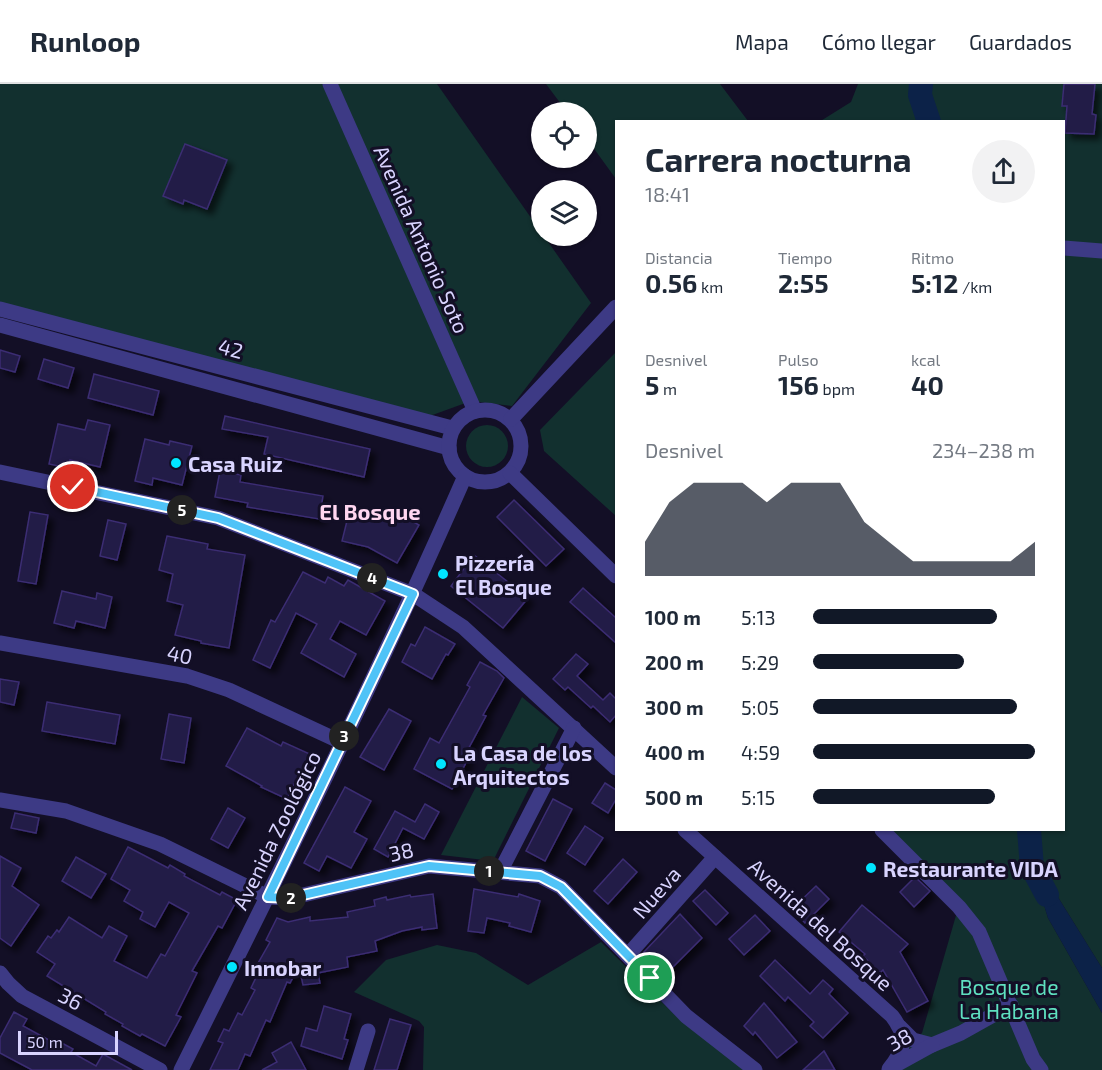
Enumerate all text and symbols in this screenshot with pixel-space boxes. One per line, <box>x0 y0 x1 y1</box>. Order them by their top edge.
text: Runloop <box>30 24 141 58</box>
text: Mapa <box>735 29 789 54</box>
text: Cómo llegar <box>822 29 936 54</box>
text: Guardados <box>969 29 1072 54</box>
map controls <box>531 102 597 246</box>
button: locate <box>531 102 597 168</box>
text: Carrera nocturna <box>645 139 912 179</box>
button: share <box>972 140 1035 203</box>
street label: Avenida Antonio Soto <box>369 141 475 337</box>
button: layers <box>531 180 597 246</box>
text: 18:41 <box>645 182 690 206</box>
text: Distancia <box>645 248 712 267</box>
text: Tiempo <box>778 248 832 267</box>
text: Ritmo <box>911 248 954 267</box>
text: 0.56 <box>645 267 697 298</box>
text: 2:55 <box>778 267 829 298</box>
text: 5:12 <box>911 267 958 298</box>
text: km <box>697 277 723 296</box>
text: /km <box>958 277 992 296</box>
street label: 42 <box>216 333 246 363</box>
text: Desnivel <box>645 350 707 369</box>
text: Pulso <box>778 350 819 369</box>
text: kcal <box>911 350 940 369</box>
text: 5 <box>645 369 659 400</box>
text: 156 <box>778 369 819 400</box>
text: 40 <box>911 369 944 400</box>
text: m <box>659 379 677 398</box>
text: bpm <box>819 379 855 398</box>
text: Desnivel <box>645 438 723 462</box>
text: 234–238 m <box>932 438 1035 462</box>
place label: Casa Ruiz <box>188 451 283 476</box>
marker: Casa Ruiz <box>169 456 183 470</box>
pin <box>47 461 98 512</box>
icon: check <box>56 470 89 503</box>
pin: 5 <box>167 495 197 525</box>
district label: El Bosque <box>319 498 421 524</box>
text: 5 <box>178 500 186 519</box>
place label: Pizzería El Bosque <box>455 550 552 599</box>
pin: 4 <box>357 563 387 593</box>
marker: Pizzería El Bosque <box>436 567 450 581</box>
text: 4 <box>367 568 377 587</box>
text: 100 m <box>645 605 701 629</box>
text: 5:13 <box>741 605 776 629</box>
street label: 40 <box>165 639 195 669</box>
text: 200 m <box>645 650 704 674</box>
text: 5:29 <box>741 650 779 674</box>
text: 300 m <box>645 695 704 719</box>
text: 5:05 <box>741 695 779 719</box>
pin: 3 <box>329 721 359 751</box>
text: 3 <box>339 726 349 745</box>
place label: La Casa de los Arquitectos <box>453 740 592 789</box>
text: 400 m <box>645 740 705 764</box>
text: 4:59 <box>741 740 780 764</box>
street label: Avenida Zoológico <box>227 747 325 913</box>
marker: La Casa de los Arquitectos <box>434 757 448 771</box>
text: 500 m <box>645 785 703 809</box>
text: 5:15 <box>741 785 775 809</box>
street label: 38 <box>386 836 416 866</box>
street label: Avenida del Bosque <box>744 853 898 995</box>
pin: 1 <box>474 856 504 886</box>
place label: Restaurante VIDA <box>883 856 1058 881</box>
text: 1 <box>486 861 492 880</box>
street label: Nueva <box>627 861 685 923</box>
marker: Restaurante VIDA <box>864 861 878 875</box>
pin: 2 <box>276 883 306 913</box>
text: 2 <box>286 888 296 907</box>
pin <box>624 952 675 1003</box>
place label: Innobar <box>244 955 321 980</box>
marker: Innobar <box>225 960 239 974</box>
icon: arrive <box>633 961 666 994</box>
park label: Bosque de La Habana <box>959 974 1059 1023</box>
street label: 36 <box>55 981 87 1015</box>
street label: 38 <box>882 1022 916 1056</box>
scale bar <box>18 1028 118 1056</box>
text: 50 m <box>27 1032 63 1051</box>

